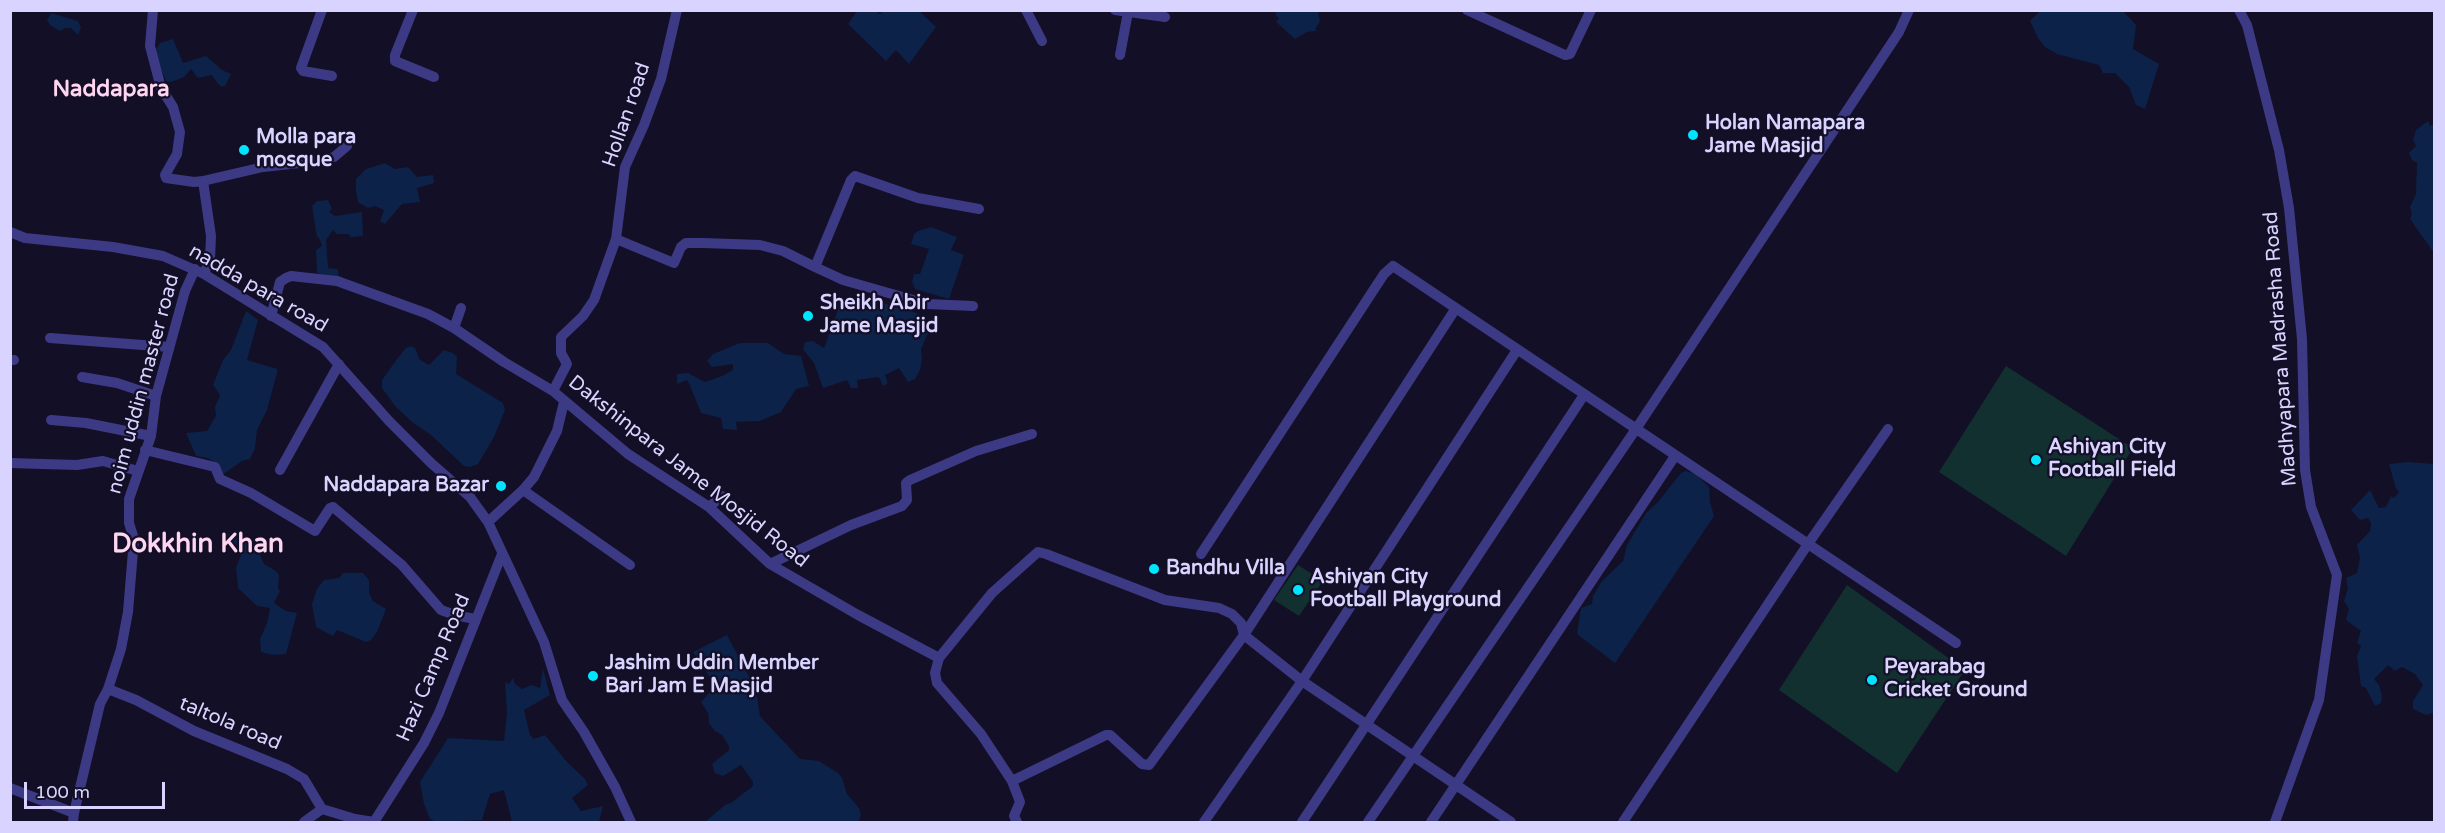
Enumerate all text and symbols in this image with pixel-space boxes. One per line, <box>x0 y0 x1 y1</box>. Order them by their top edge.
street label: Hollan road <box>598 60 656 170</box>
district label: Naddapara <box>52 77 170 103</box>
place label: Holan Namapara Jame Masjid <box>1705 112 1865 159</box>
place label: Molla para mosque <box>256 126 356 173</box>
marker: Holan Namapara Jame Masjid <box>1686 128 1700 142</box>
marker: Molla para mosque <box>237 143 251 157</box>
street label: Madhyapara Madrasha Road <box>2259 211 2303 487</box>
street label: nadda para road <box>184 239 332 339</box>
street label: noim uddin master road <box>103 271 185 497</box>
place label: Sheikh Abir Jame Masjid <box>820 292 938 339</box>
marker: Sheikh Abir Jame Masjid <box>801 309 815 323</box>
street label: Dakshinpara Jame Mosjid Road <box>563 371 813 573</box>
place label: Ashiyan City Football Field <box>2048 436 2176 483</box>
marker: Ashiyan City Football Field <box>2029 453 2043 467</box>
place label: Naddapara Bazar <box>323 474 489 498</box>
marker: Naddapara Bazar <box>494 479 508 493</box>
district label: Dokkhin Khan <box>112 529 284 561</box>
place label: Bandhu Villa <box>1166 557 1285 581</box>
marker: Bandhu Villa <box>1147 562 1161 576</box>
place label: Ashiyan City Football Playground <box>1310 566 1501 613</box>
marker: Ashiyan City Football Playground <box>1291 583 1305 597</box>
street label: Hazi Camp Road <box>392 591 476 745</box>
place label: Jashim Uddin Member Bari Jam E Masjid <box>605 652 819 699</box>
place label: Peyarabag Cricket Ground <box>1884 656 2028 703</box>
marker: Jashim Uddin Member Bari Jam E Masjid <box>586 669 600 683</box>
marker: Peyarabag Cricket Ground <box>1865 673 1879 687</box>
street label: taltola road <box>175 692 285 756</box>
scale bar <box>27 770 168 808</box>
text: 100 m <box>35 781 90 803</box>

